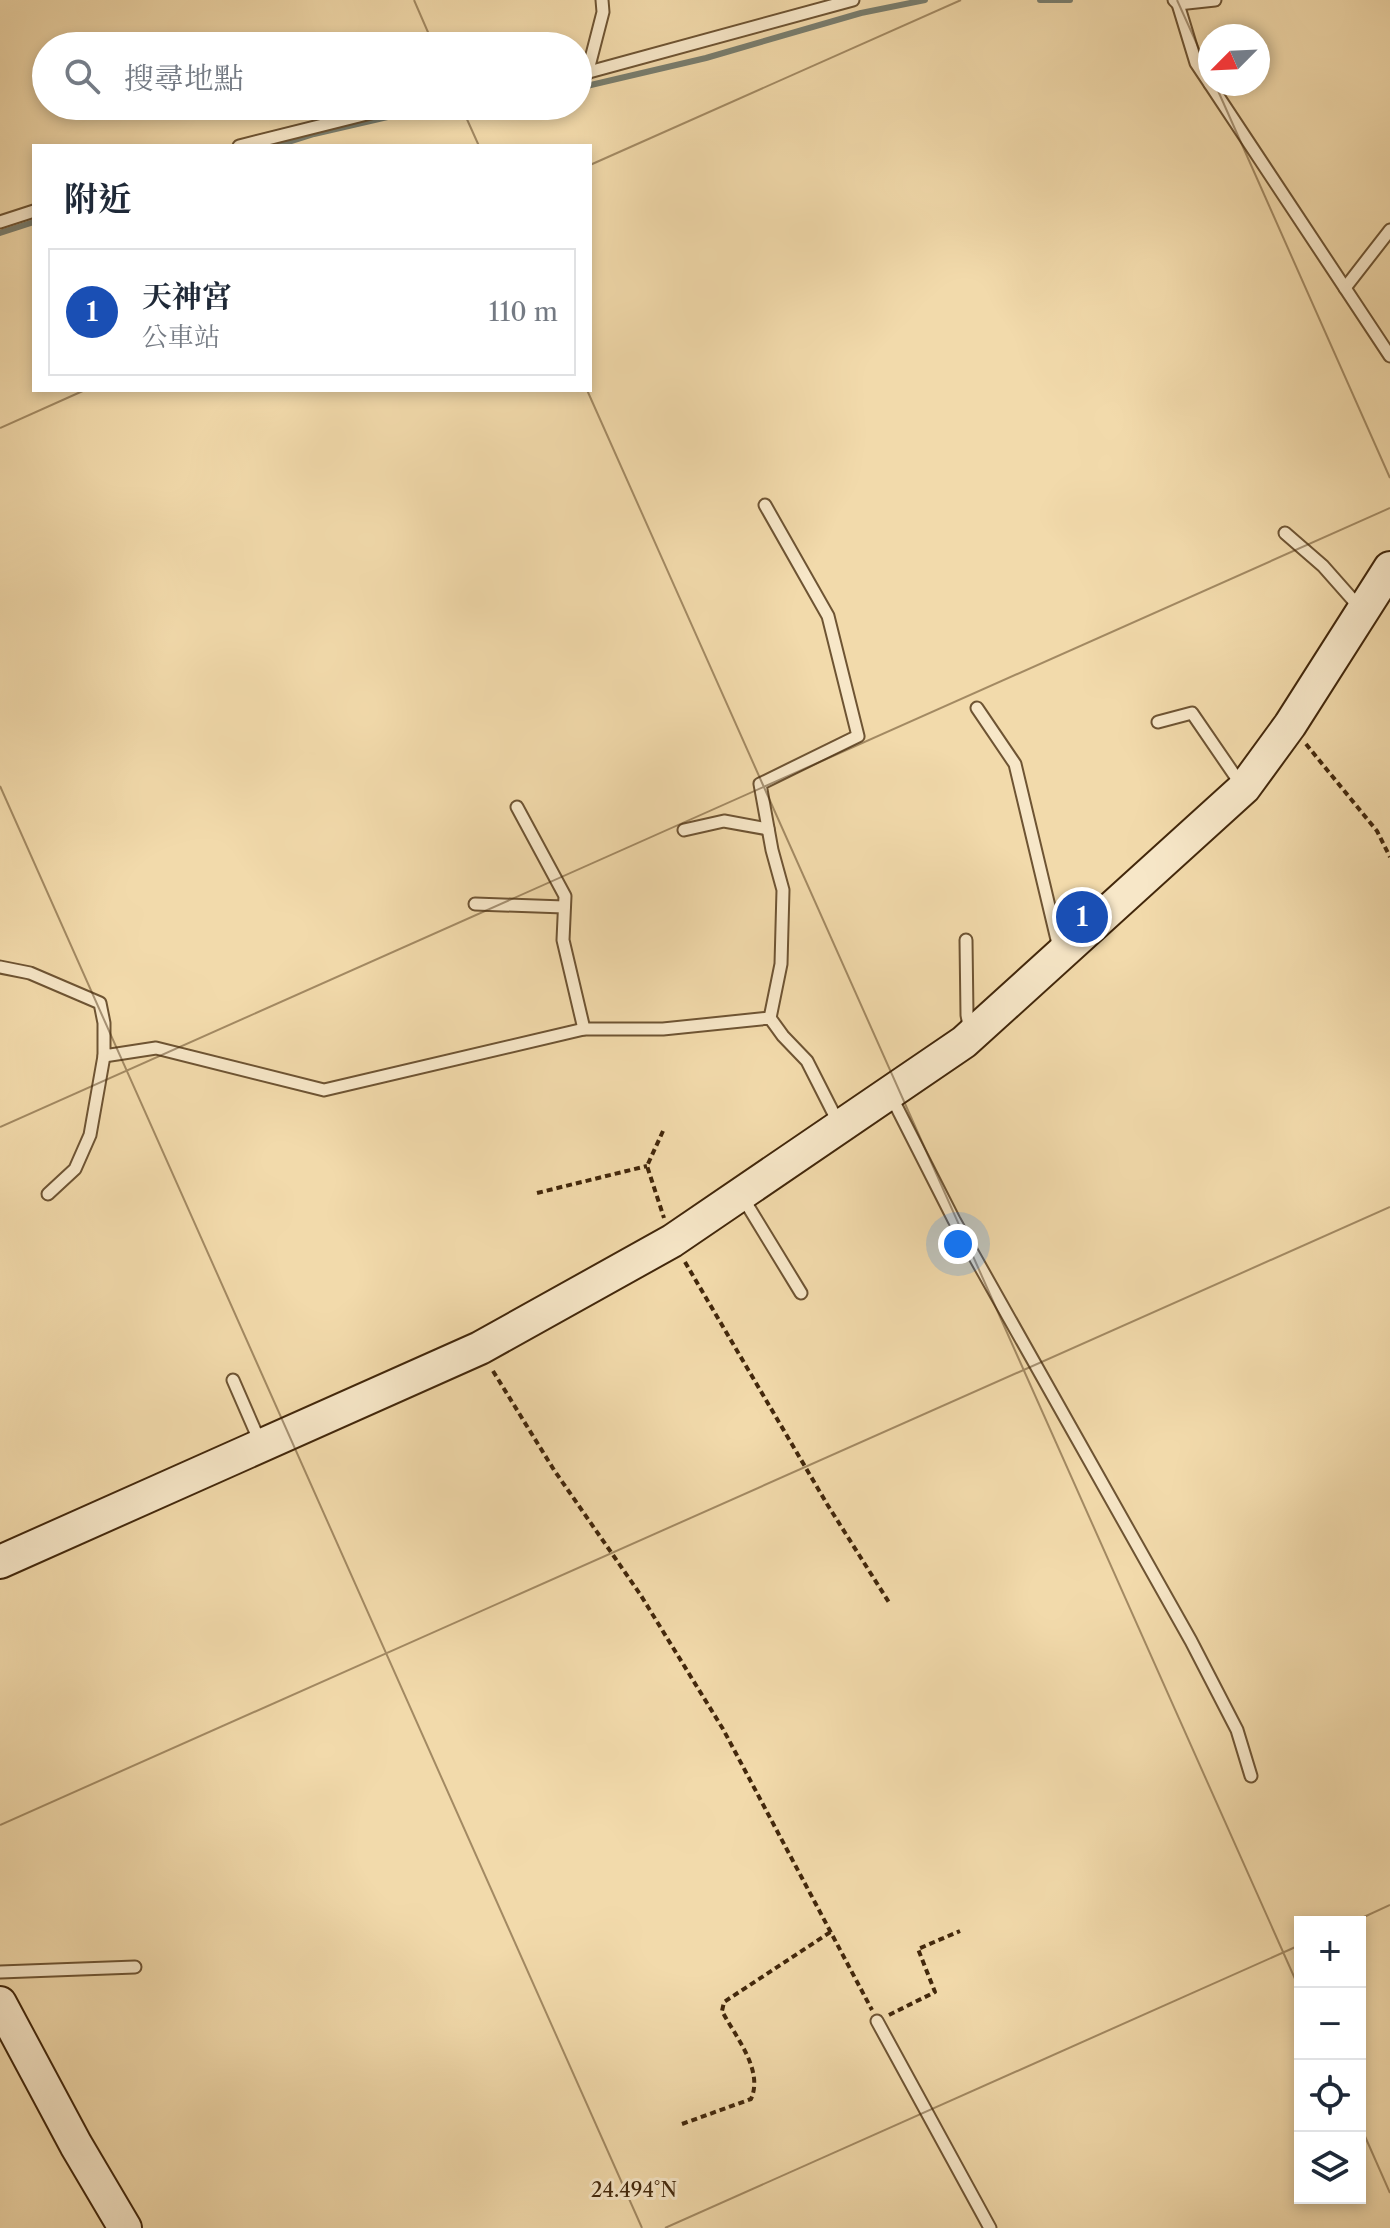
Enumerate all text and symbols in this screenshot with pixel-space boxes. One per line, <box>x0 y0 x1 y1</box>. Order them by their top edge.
north arrow <box>1198 24 1270 96</box>
search box <box>32 32 592 120</box>
icon: search <box>60 54 104 98</box>
text: 搜尋地點 <box>124 60 244 97</box>
text: 附近 <box>64 178 132 220</box>
text: 天神宮 <box>142 278 232 315</box>
text: 1 <box>86 296 98 328</box>
text: 110 m <box>489 296 558 328</box>
text: 公車站 <box>142 321 220 353</box>
pin: 1 <box>1056 887 1108 947</box>
your location <box>938 1224 978 1264</box>
map controls <box>1294 1916 1366 2204</box>
button: + <box>1294 1916 1366 1988</box>
button: − <box>1294 1988 1366 2060</box>
button: locate <box>1294 2060 1366 2132</box>
button: layers <box>1294 2132 1366 2204</box>
text: 24.494°N <box>591 2178 677 2202</box>

